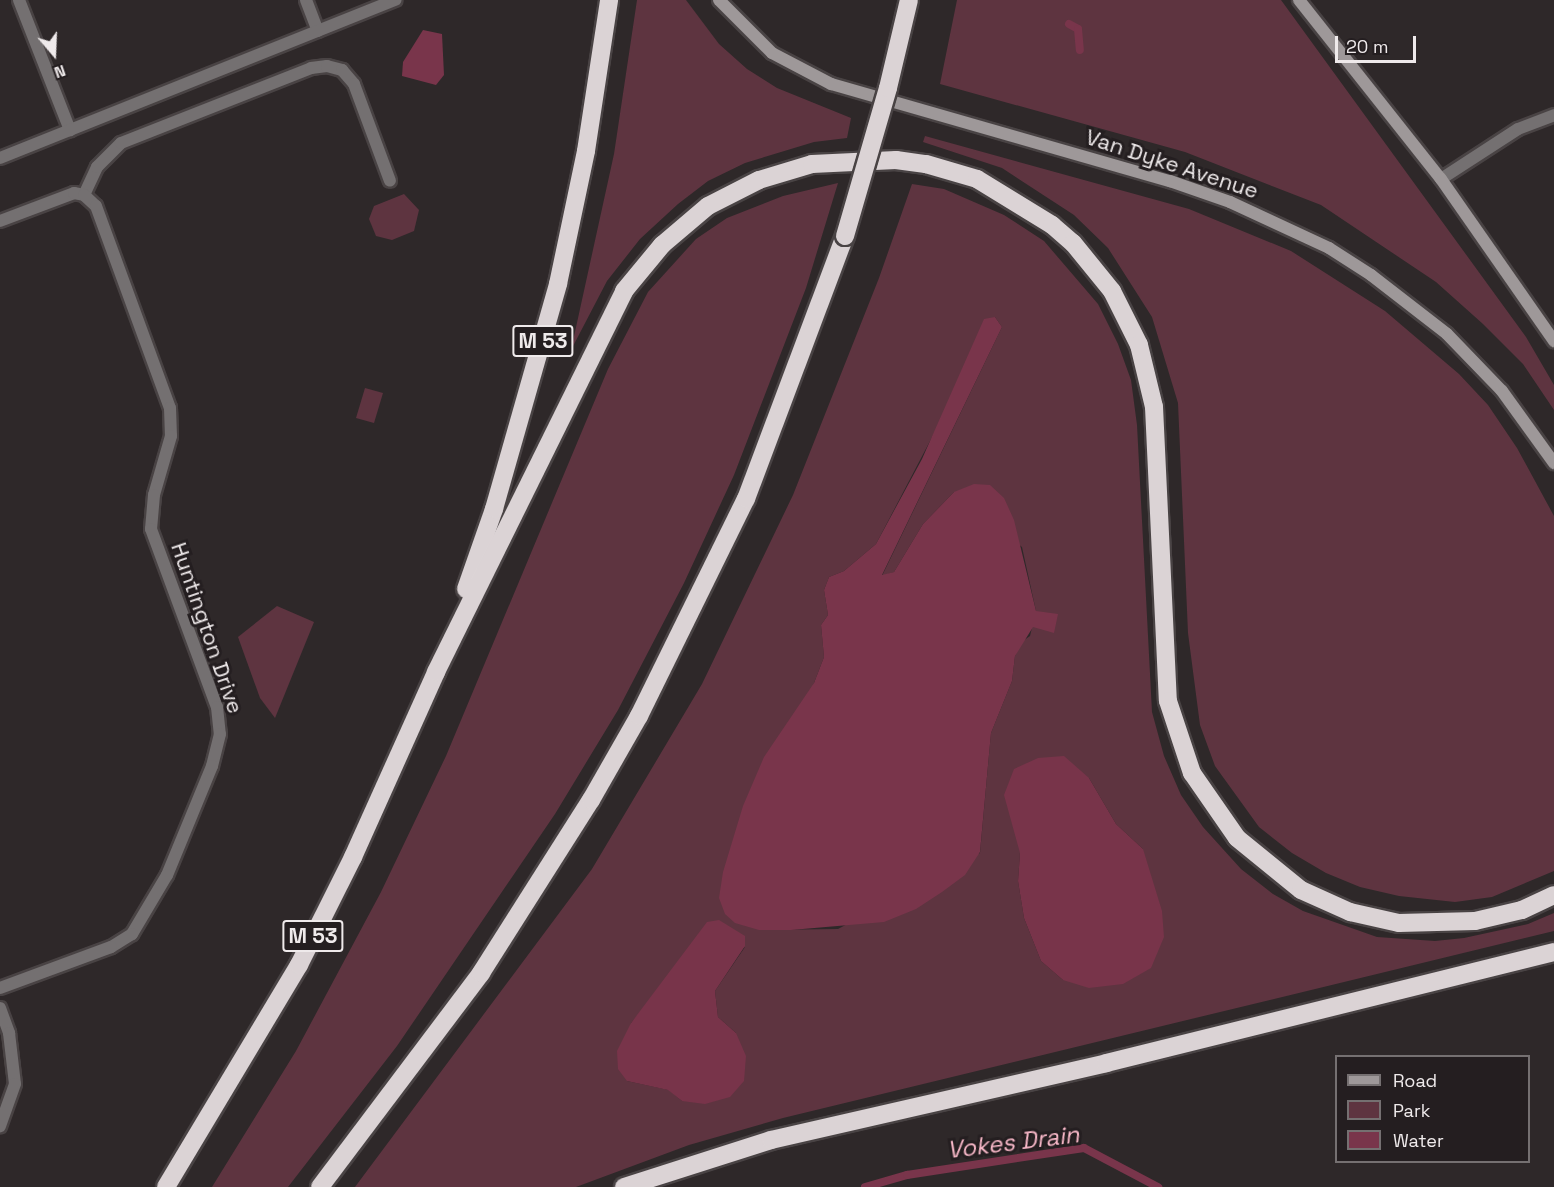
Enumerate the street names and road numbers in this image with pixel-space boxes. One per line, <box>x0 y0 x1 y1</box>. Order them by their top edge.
street label: Van Dyke Avenue <box>1082 124 1262 204</box>
road number: M 53 <box>512 323 574 359</box>
street label: Huntington Drive <box>165 539 249 717</box>
road number: M 53 <box>282 918 344 954</box>

